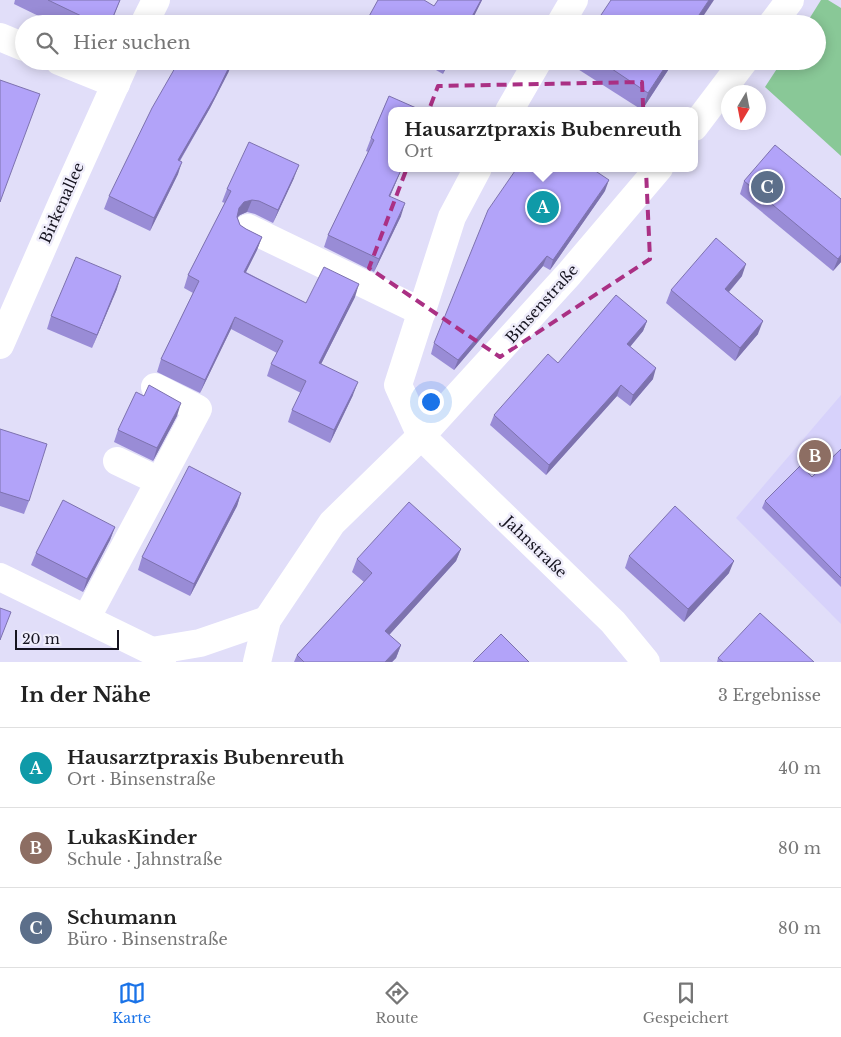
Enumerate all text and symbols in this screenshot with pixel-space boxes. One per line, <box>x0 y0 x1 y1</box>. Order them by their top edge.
search box <box>15 15 826 70</box>
icon: search <box>33 29 61 57</box>
text: Hier suchen <box>73 31 191 54</box>
north arrow <box>721 85 766 130</box>
popup <box>388 107 698 172</box>
text: Hausarztpraxis Bubenreuth <box>404 118 682 141</box>
text: Ort <box>404 141 433 161</box>
street label: Birkenallee <box>35 159 88 246</box>
pin: C <box>751 168 783 206</box>
pin: A <box>527 188 559 226</box>
street label: Binsenstraße <box>501 260 582 347</box>
your location <box>418 389 444 415</box>
pin: B <box>799 437 831 475</box>
street label: Jahnstraße <box>498 510 571 582</box>
scale bar <box>15 627 119 650</box>
text: 20 m <box>22 630 60 648</box>
text: In der Nähe <box>20 682 151 708</box>
text: 3 Ergebnisse <box>718 685 821 705</box>
text: Hausarztpraxis Bubenreuth <box>67 746 344 769</box>
text: A <box>30 758 42 778</box>
text: 40 m <box>778 758 821 778</box>
text: Ort · Binsenstraße <box>67 769 216 789</box>
text: LukasKinder <box>67 826 197 849</box>
text: B <box>30 838 42 858</box>
text: 80 m <box>778 838 821 858</box>
text: Schule · Jahnstraße <box>67 849 222 869</box>
text: Schumann <box>67 906 177 929</box>
text: C <box>29 918 43 938</box>
text: 80 m <box>778 918 821 938</box>
text: Büro · Binsenstraße <box>67 929 228 949</box>
tab: Karte <box>112 979 151 1027</box>
tab: Route <box>375 979 418 1027</box>
tab: Gespeichert <box>643 979 729 1027</box>

